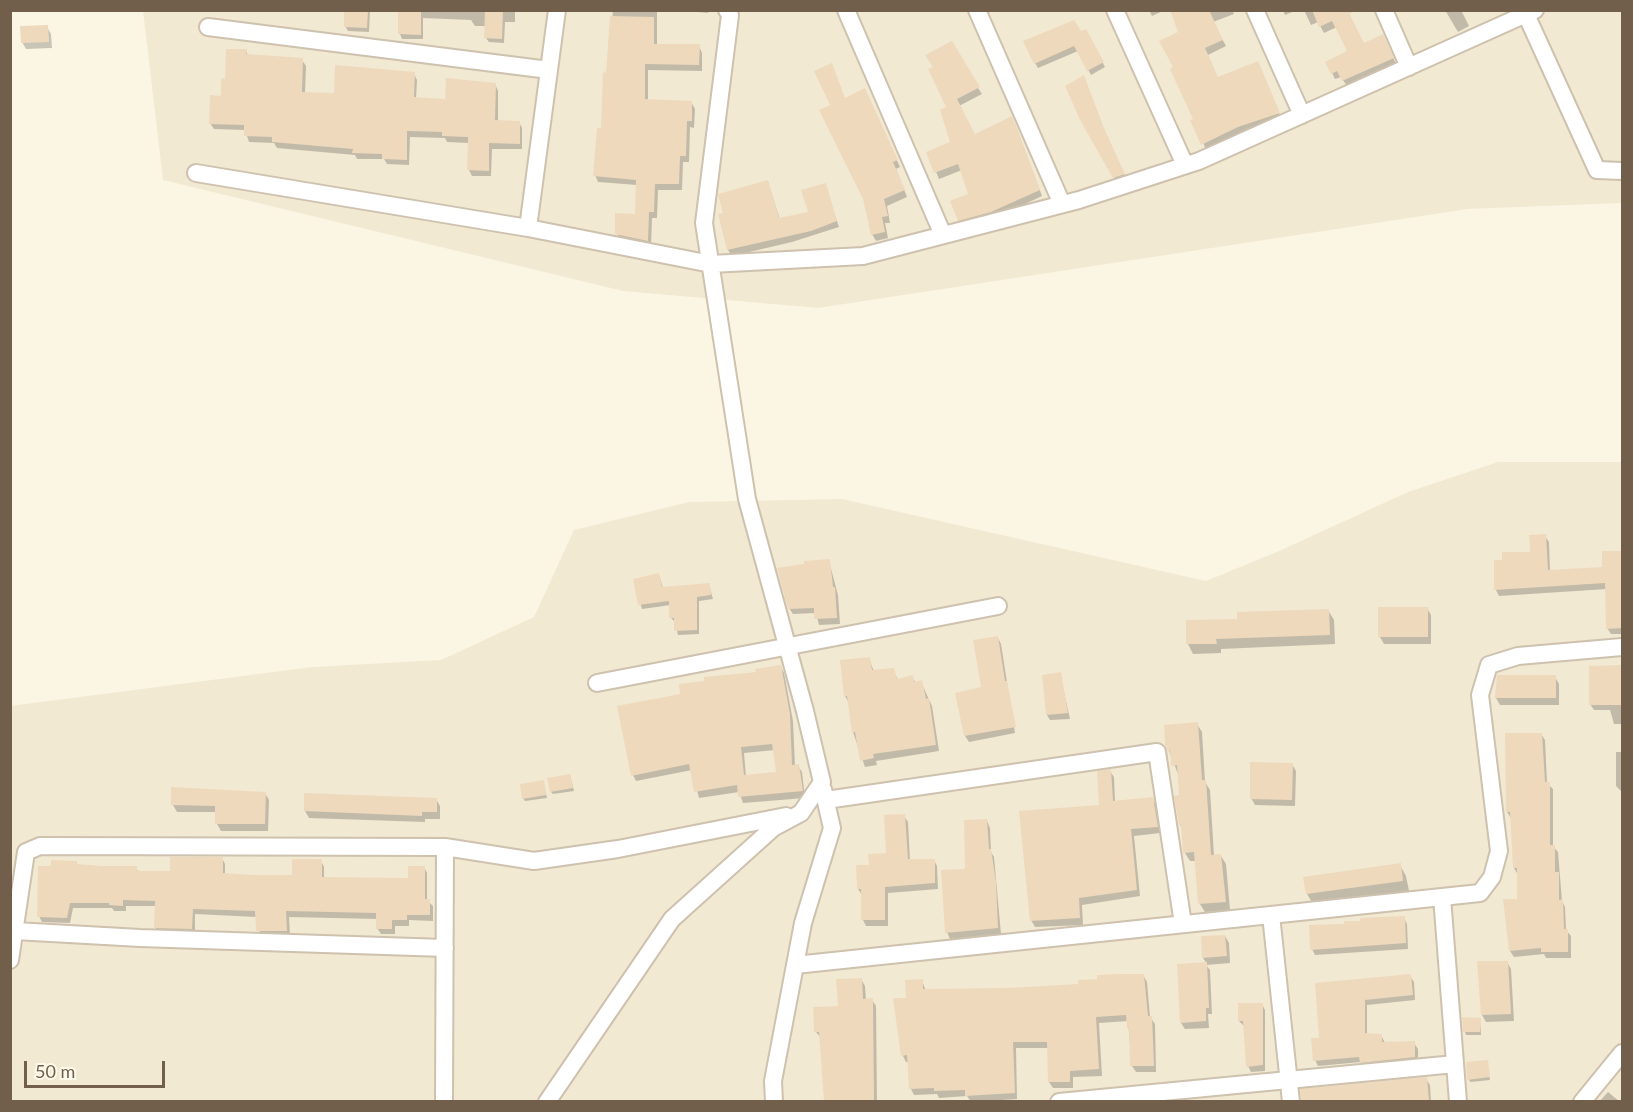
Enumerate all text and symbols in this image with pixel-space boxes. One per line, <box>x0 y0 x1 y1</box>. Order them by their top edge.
scale bar <box>27 1049 168 1087</box>
text: 50 m <box>35 1060 75 1082</box>

